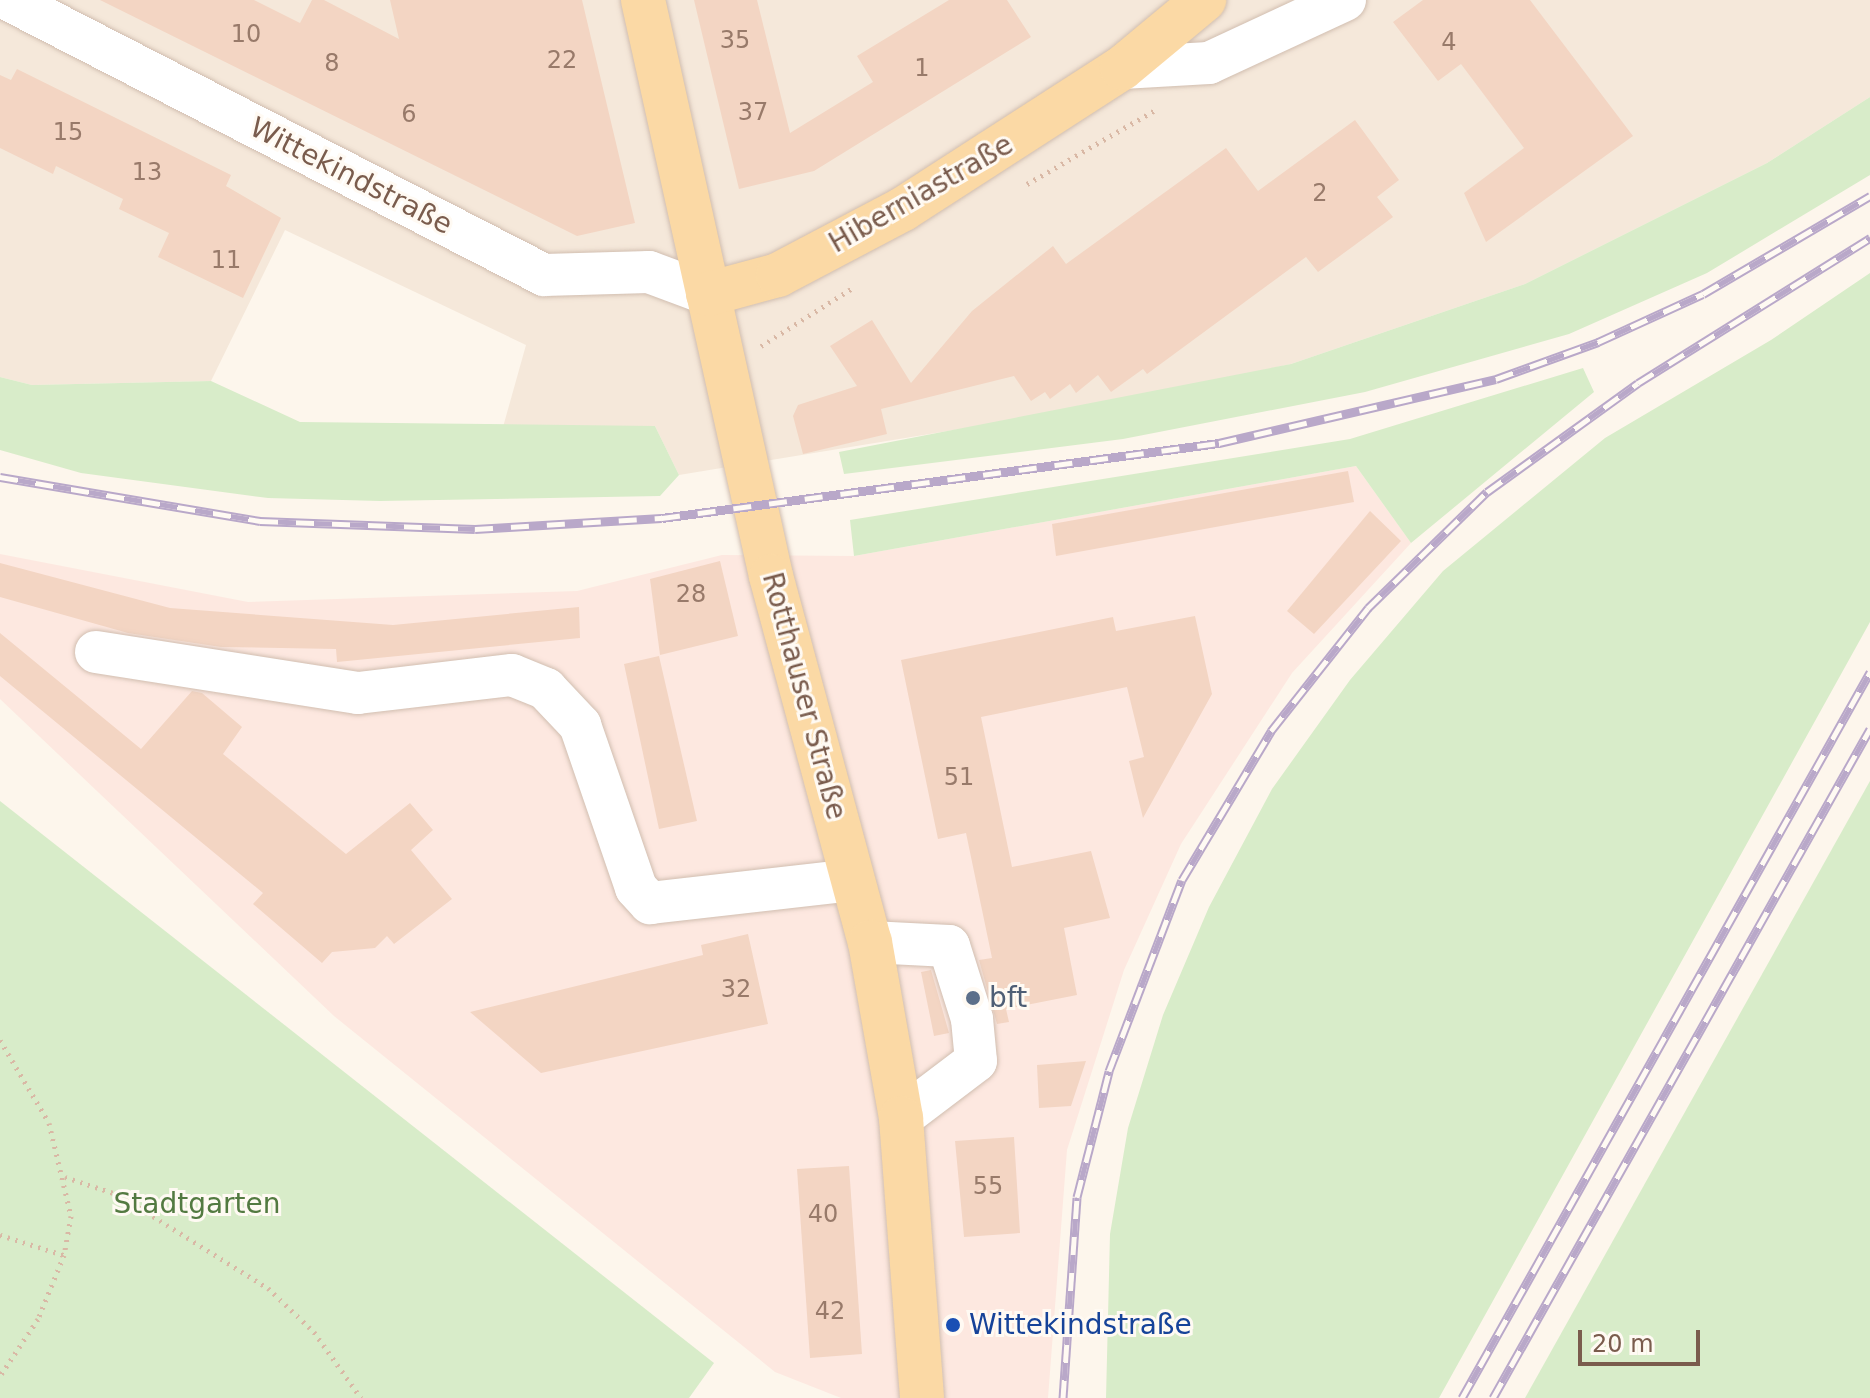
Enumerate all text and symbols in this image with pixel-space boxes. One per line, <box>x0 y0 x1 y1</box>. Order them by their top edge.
house number: 10 <box>231 21 261 49</box>
house number: 35 <box>720 27 750 55</box>
house number: 4 <box>1441 29 1457 57</box>
house number: 22 <box>547 47 577 75</box>
house number: 8 <box>324 50 340 78</box>
house number: 1 <box>914 55 930 83</box>
house number: 37 <box>738 99 768 127</box>
house number: 6 <box>401 101 417 129</box>
street label: Wittekindstraße <box>244 110 458 242</box>
house number: 15 <box>53 119 83 147</box>
street label: Hiberniastraße <box>823 128 1019 260</box>
house number: 13 <box>132 159 162 187</box>
house number: 2 <box>1312 180 1328 208</box>
house number: 11 <box>211 247 241 275</box>
street label: Rotthauser Straße <box>755 569 853 823</box>
house number: 28 <box>676 581 706 609</box>
house number: 51 <box>944 764 974 792</box>
house number: 32 <box>721 976 751 1004</box>
place label: bft <box>989 981 1027 1015</box>
marker: bft <box>964 989 982 1007</box>
house number: 55 <box>973 1173 1003 1201</box>
park label: Stadtgarten <box>113 1187 281 1221</box>
house number: 40 <box>808 1201 838 1229</box>
house number: 42 <box>815 1298 845 1326</box>
place label: Wittekindstraße <box>969 1308 1192 1342</box>
scale bar <box>1582 1314 1704 1364</box>
marker: Wittekindstraße <box>944 1316 962 1334</box>
text: 20 m <box>1592 1330 1654 1358</box>

